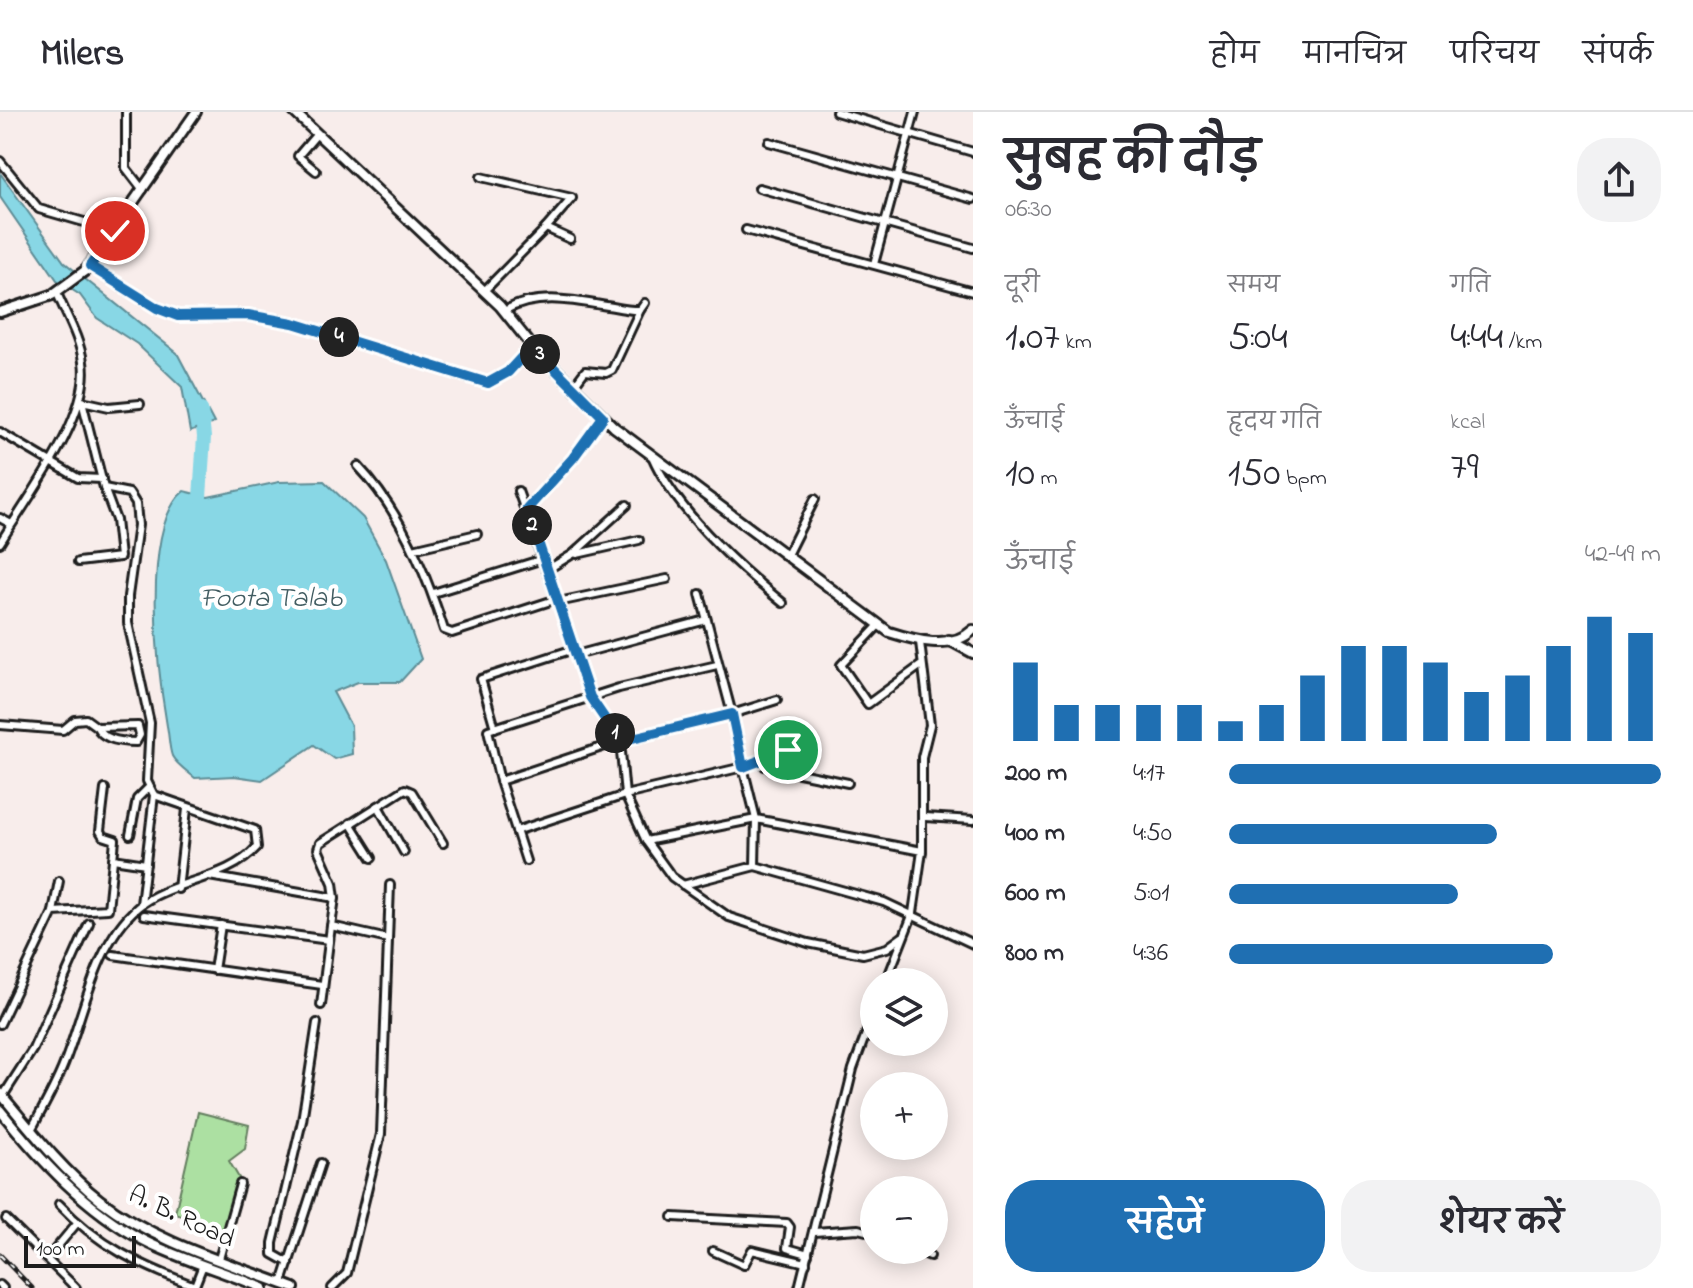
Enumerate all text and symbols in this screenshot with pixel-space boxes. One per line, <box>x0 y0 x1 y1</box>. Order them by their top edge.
text: Milers <box>40 27 124 83</box>
text: होम <box>1210 36 1259 77</box>
text: मानचित्र <box>1303 36 1406 77</box>
text: परिचय <box>1450 36 1539 77</box>
text: संपर्क <box>1583 36 1653 77</box>
text: सुबह की दौड़ <box>1005 129 1260 193</box>
button: share <box>1577 138 1661 222</box>
text: 06:30 <box>1005 191 1052 229</box>
pin <box>81 197 149 265</box>
icon: check <box>93 209 137 253</box>
text: दूरी <box>1005 271 1040 303</box>
text: समय <box>1228 271 1280 303</box>
text: गति <box>1450 271 1490 303</box>
text: 1.07 <box>1005 309 1060 368</box>
text: 5:04 <box>1228 309 1288 368</box>
text: 4:44 <box>1450 309 1503 368</box>
pin: 4 <box>319 317 359 357</box>
text: 4 <box>334 321 344 353</box>
text: km <box>1060 327 1092 359</box>
text: /km <box>1503 327 1542 359</box>
pin: 3 <box>520 334 560 374</box>
text: 3 <box>535 338 545 370</box>
text: ऊँचाई <box>1005 407 1064 439</box>
text: हृदय गति <box>1228 407 1321 439</box>
text: kcal <box>1450 407 1485 439</box>
text: 79 <box>1450 439 1479 498</box>
text: 10 <box>1005 445 1035 504</box>
text: 150 <box>1228 445 1281 504</box>
text: m <box>1035 463 1058 495</box>
text: bpm <box>1281 463 1327 495</box>
pin: 2 <box>512 505 552 545</box>
text: 2 <box>527 509 537 541</box>
text: 42–49 m <box>1585 536 1661 574</box>
text: ऊँचाई <box>1005 544 1075 582</box>
water label: Foota Talab <box>200 579 343 620</box>
pin: 1 <box>595 713 635 753</box>
pin <box>754 716 822 784</box>
text: 1 <box>612 717 619 749</box>
icon: arrive <box>766 728 810 772</box>
text: 200 m <box>1005 755 1067 793</box>
text: 4:17 <box>1133 755 1165 793</box>
text: 400 m <box>1005 815 1065 853</box>
text: 4:50 <box>1133 815 1172 853</box>
text: 600 m <box>1005 875 1066 913</box>
text: 5:01 <box>1133 875 1170 913</box>
text: 800 m <box>1005 935 1064 973</box>
text: 4:36 <box>1133 935 1168 973</box>
map controls <box>860 968 948 1264</box>
button: layers <box>860 968 948 1056</box>
button: + <box>860 1072 948 1160</box>
button: − <box>860 1176 948 1264</box>
street label: A. B. Road <box>121 1177 241 1259</box>
button: सहेजें <box>1005 1180 1325 1272</box>
button: शेयर करें <box>1341 1180 1661 1272</box>
scale bar <box>24 1232 136 1268</box>
text: 100 m <box>36 1234 85 1266</box>

